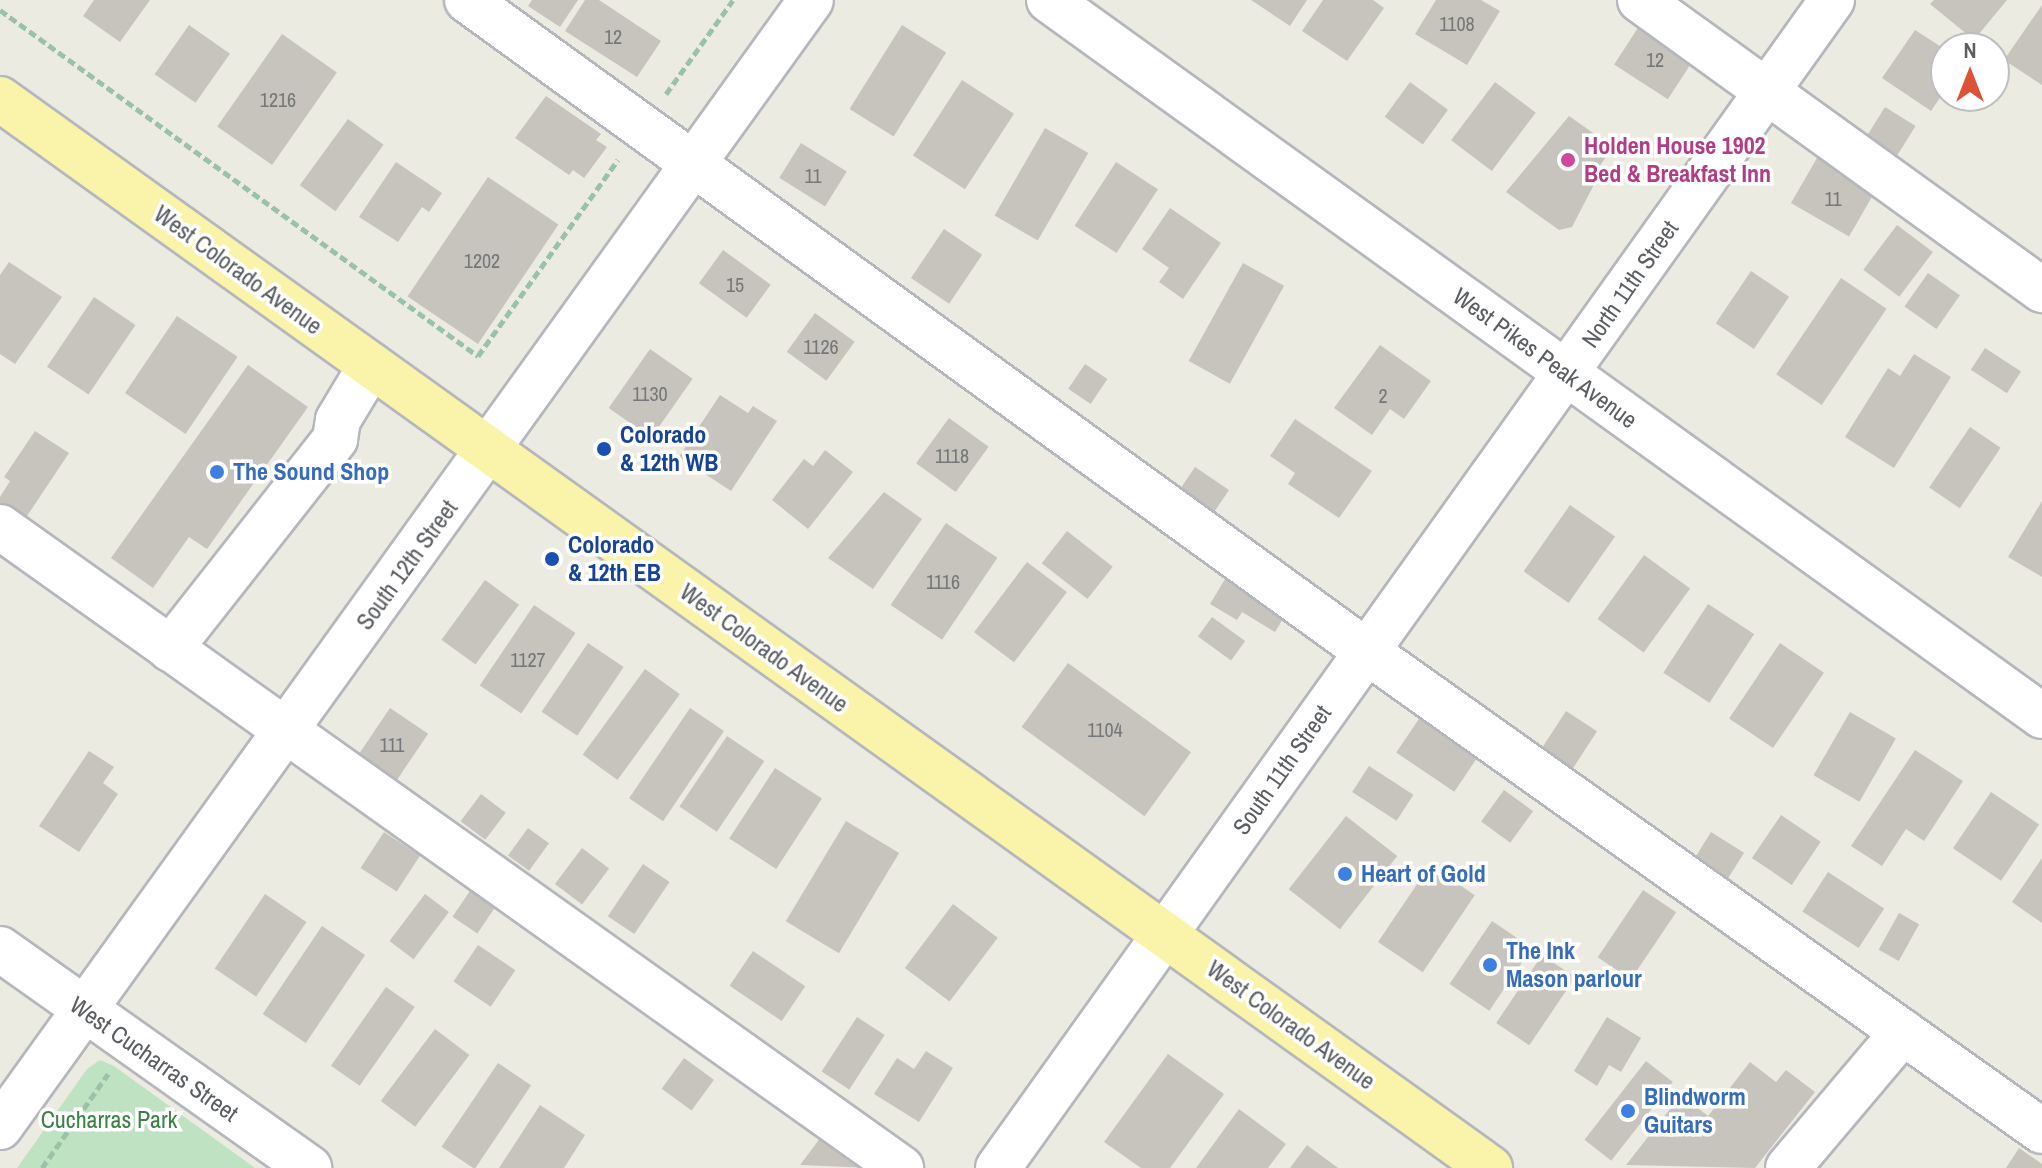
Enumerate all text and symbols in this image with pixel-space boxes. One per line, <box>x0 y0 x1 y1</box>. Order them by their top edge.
house number: 1108 <box>1439 11 1475 35</box>
house number: 12 <box>604 24 622 48</box>
north arrow <box>1930 32 2010 112</box>
text: N <box>1963 35 1977 65</box>
house number: 12 <box>1646 47 1664 71</box>
house number: 1216 <box>260 87 296 111</box>
place label: Holden House 1902 Bed & Breakfast Inn <box>1584 132 1771 188</box>
marker: Holden House 1902 Bed & Breakfast Inn <box>1559 151 1577 169</box>
house number: 11 <box>804 163 822 187</box>
house number: 11 <box>1824 186 1842 210</box>
street label: West Colorado Avenue <box>148 199 328 341</box>
street label: North 11th Street <box>1576 215 1684 353</box>
house number: 1202 <box>464 248 500 272</box>
house number: 15 <box>726 272 744 296</box>
street label: West Pikes Peak Avenue <box>1447 281 1643 435</box>
house number: 1126 <box>803 334 839 358</box>
house number: 1130 <box>632 381 668 405</box>
house number: 2 <box>1378 383 1388 407</box>
place label: Colorado & 12th WB <box>620 421 718 477</box>
marker: Colorado & 12th WB <box>595 440 613 458</box>
house number: 1118 <box>935 443 969 467</box>
place label: The Sound Shop <box>233 458 389 486</box>
marker: The Sound Shop <box>208 463 226 481</box>
street label: South 12th Street <box>350 495 464 635</box>
place label: Colorado & 12th EB <box>568 531 661 587</box>
marker: Colorado & 12th EB <box>543 550 561 568</box>
house number: 1116 <box>926 569 960 593</box>
street label: West Colorado Avenue <box>674 577 854 719</box>
house number: 1127 <box>510 647 546 671</box>
street label: South 11th Street <box>1227 700 1337 840</box>
house number: 1104 <box>1087 717 1123 741</box>
house number: 111 <box>380 732 404 756</box>
place label: Heart of Gold <box>1361 860 1486 888</box>
marker: Heart of Gold <box>1336 865 1354 883</box>
place label: The Ink Mason parlour <box>1506 937 1642 993</box>
street label: West Colorado Avenue <box>1201 954 1381 1096</box>
marker: The Ink Mason parlour <box>1481 956 1499 974</box>
street label: West Cucharras Street <box>64 990 244 1128</box>
place label: Blindworm Guitars <box>1644 1083 1746 1139</box>
marker: Blindworm Guitars <box>1619 1102 1637 1120</box>
park label: Cucharras Park <box>41 1106 177 1134</box>

